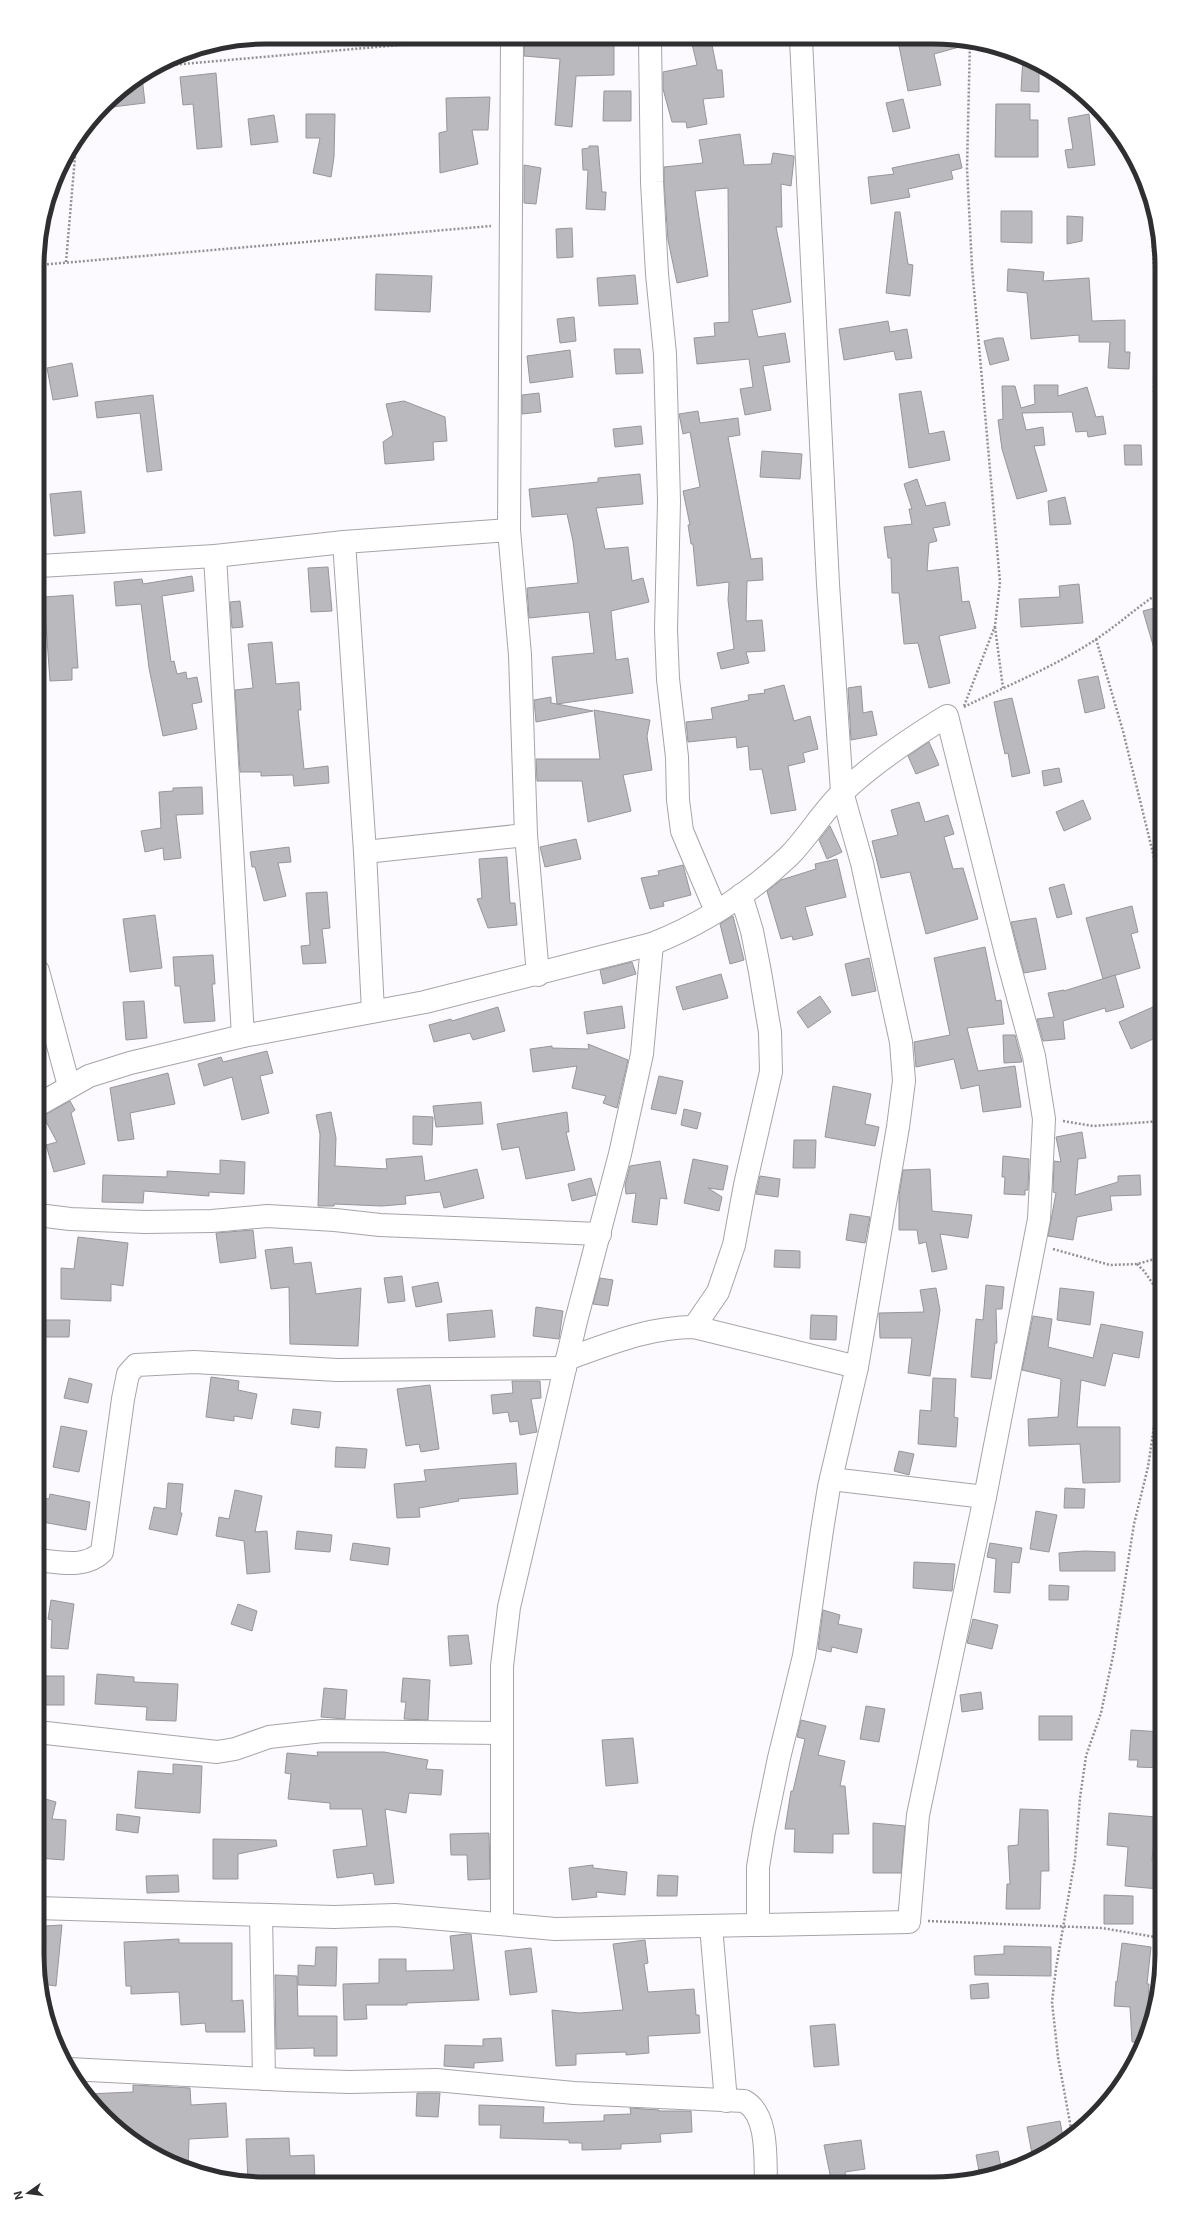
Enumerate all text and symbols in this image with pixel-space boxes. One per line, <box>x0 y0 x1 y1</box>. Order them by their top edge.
north arrow <box>8 2173 48 2213</box>
text: N <box>10 2190 26 2201</box>

